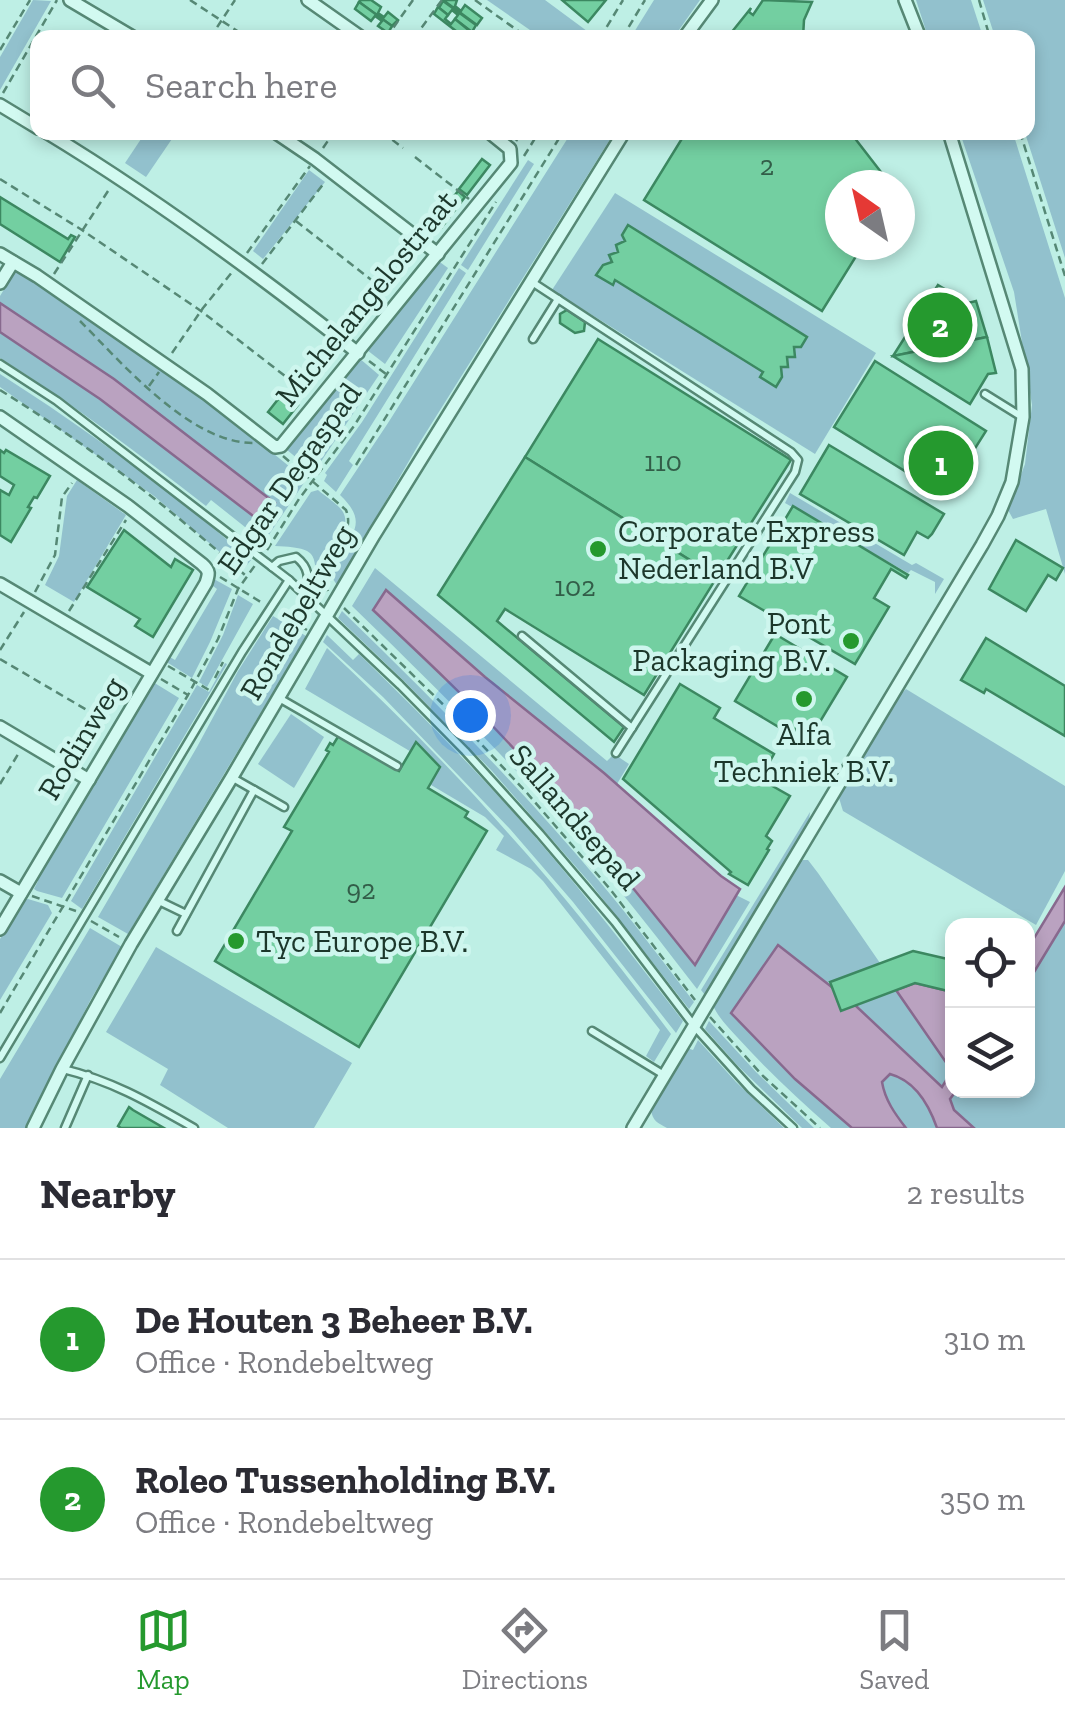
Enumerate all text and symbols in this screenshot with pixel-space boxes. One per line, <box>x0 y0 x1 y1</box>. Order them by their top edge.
search box <box>30 30 1035 140</box>
icon: search <box>65 58 120 113</box>
text: Search here <box>145 62 337 108</box>
house number: 2 <box>760 149 774 182</box>
north arrow <box>825 170 915 260</box>
street label: Michelangelostraat <box>267 182 465 414</box>
pin: 2 <box>908 288 972 362</box>
street label: Edgar Degaspad <box>209 375 369 581</box>
pin: 1 <box>908 426 974 500</box>
house number: 110 <box>644 445 682 478</box>
place label: Corporate Express Nederland B.V <box>618 512 875 587</box>
street label: Rondebeltweg <box>232 518 362 706</box>
marker: Corporate Express Nederland B.V <box>587 538 609 560</box>
house number: 102 <box>554 570 596 603</box>
place label: Pont Packaging B.V. <box>632 604 831 679</box>
marker: Pont Packaging B.V. <box>840 630 862 652</box>
street label: Rodinweg <box>29 670 133 806</box>
marker: Alfa Techniek B.V. <box>793 688 815 710</box>
your location <box>445 690 496 741</box>
place label: Alfa Techniek B.V. <box>714 715 894 790</box>
street label: Sallandsepad <box>501 736 649 898</box>
house number: 92 <box>346 873 376 906</box>
map controls <box>945 918 1035 1098</box>
button: locate <box>945 918 1035 1008</box>
place label: Tyc Europe B.V. <box>256 922 468 960</box>
marker: Tyc Europe B.V. <box>225 930 247 952</box>
button: layers <box>945 1008 1035 1098</box>
text: Nearby <box>40 1168 176 1219</box>
text: 2 results <box>906 1174 1025 1212</box>
text: De Houten 3 Beheer B.V. <box>135 1297 533 1343</box>
text: 1 <box>66 1320 79 1358</box>
text: 310 m <box>944 1320 1025 1358</box>
text: Office · Rondebeltweg <box>135 1343 433 1381</box>
text: Roleo Tussenholding B.V. <box>135 1457 556 1503</box>
text: 2 <box>64 1480 81 1518</box>
text: 350 m <box>940 1480 1025 1518</box>
text: Office · Rondebeltweg <box>135 1503 433 1541</box>
tab: Map <box>136 1603 191 1696</box>
tab: Directions <box>462 1603 588 1696</box>
tab: Saved <box>859 1603 929 1696</box>

